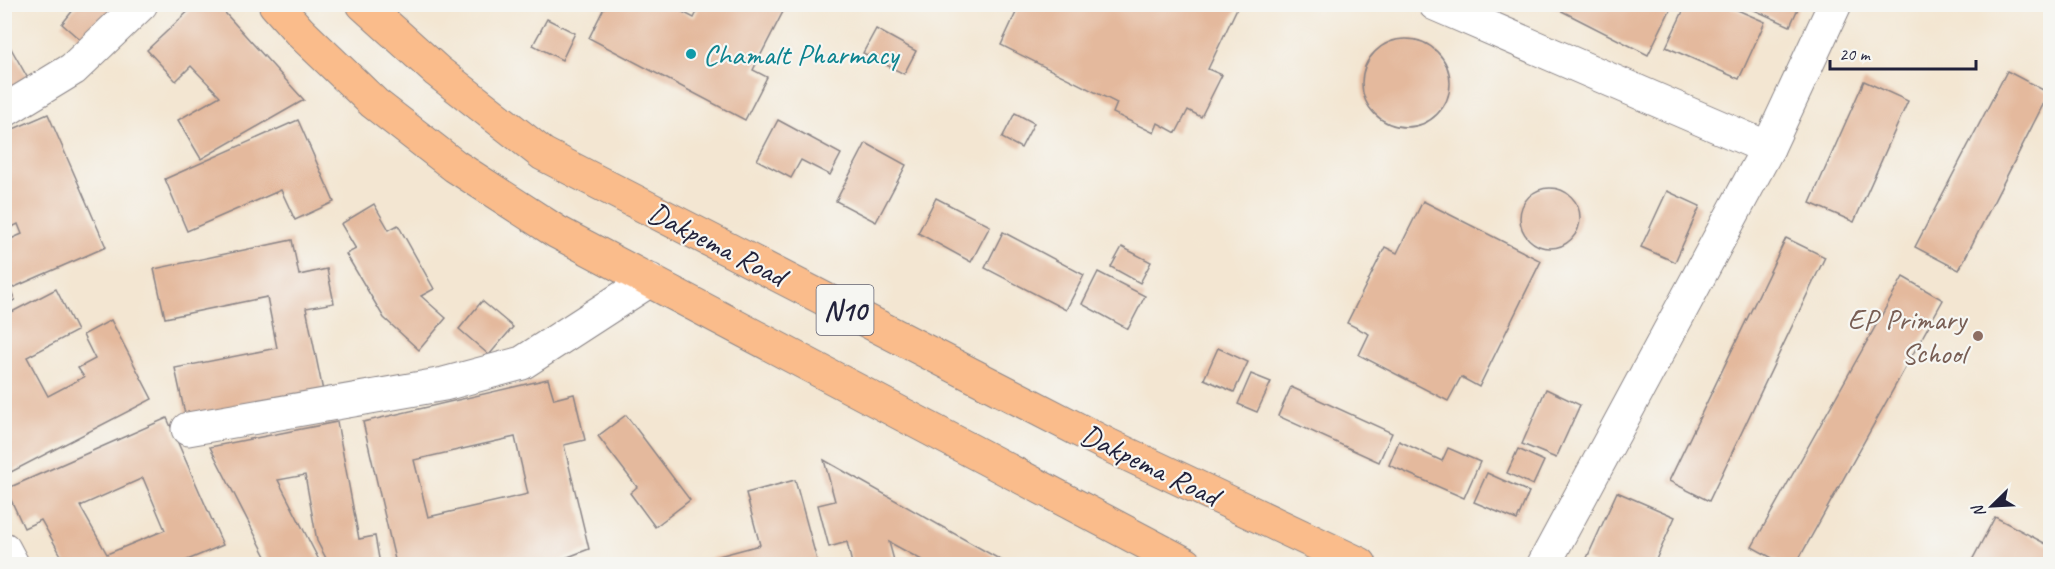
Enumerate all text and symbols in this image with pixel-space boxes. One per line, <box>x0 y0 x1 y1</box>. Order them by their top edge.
scale bar <box>1830 33 1976 71</box>
place label: Chamalt Pharmacy <box>703 35 901 73</box>
text: 20 m <box>1839 43 1872 65</box>
marker: Chamalt Pharmacy <box>684 47 698 61</box>
street label: Dakpema Road <box>642 193 796 297</box>
road number: N10 <box>816 285 874 335</box>
place label: EP Primary School <box>1847 300 1971 372</box>
marker: EP Primary School <box>1971 329 1985 343</box>
street label: Dakpema Road <box>1075 415 1229 517</box>
north arrow <box>1962 476 2022 536</box>
text: N <box>1967 500 1990 520</box>

